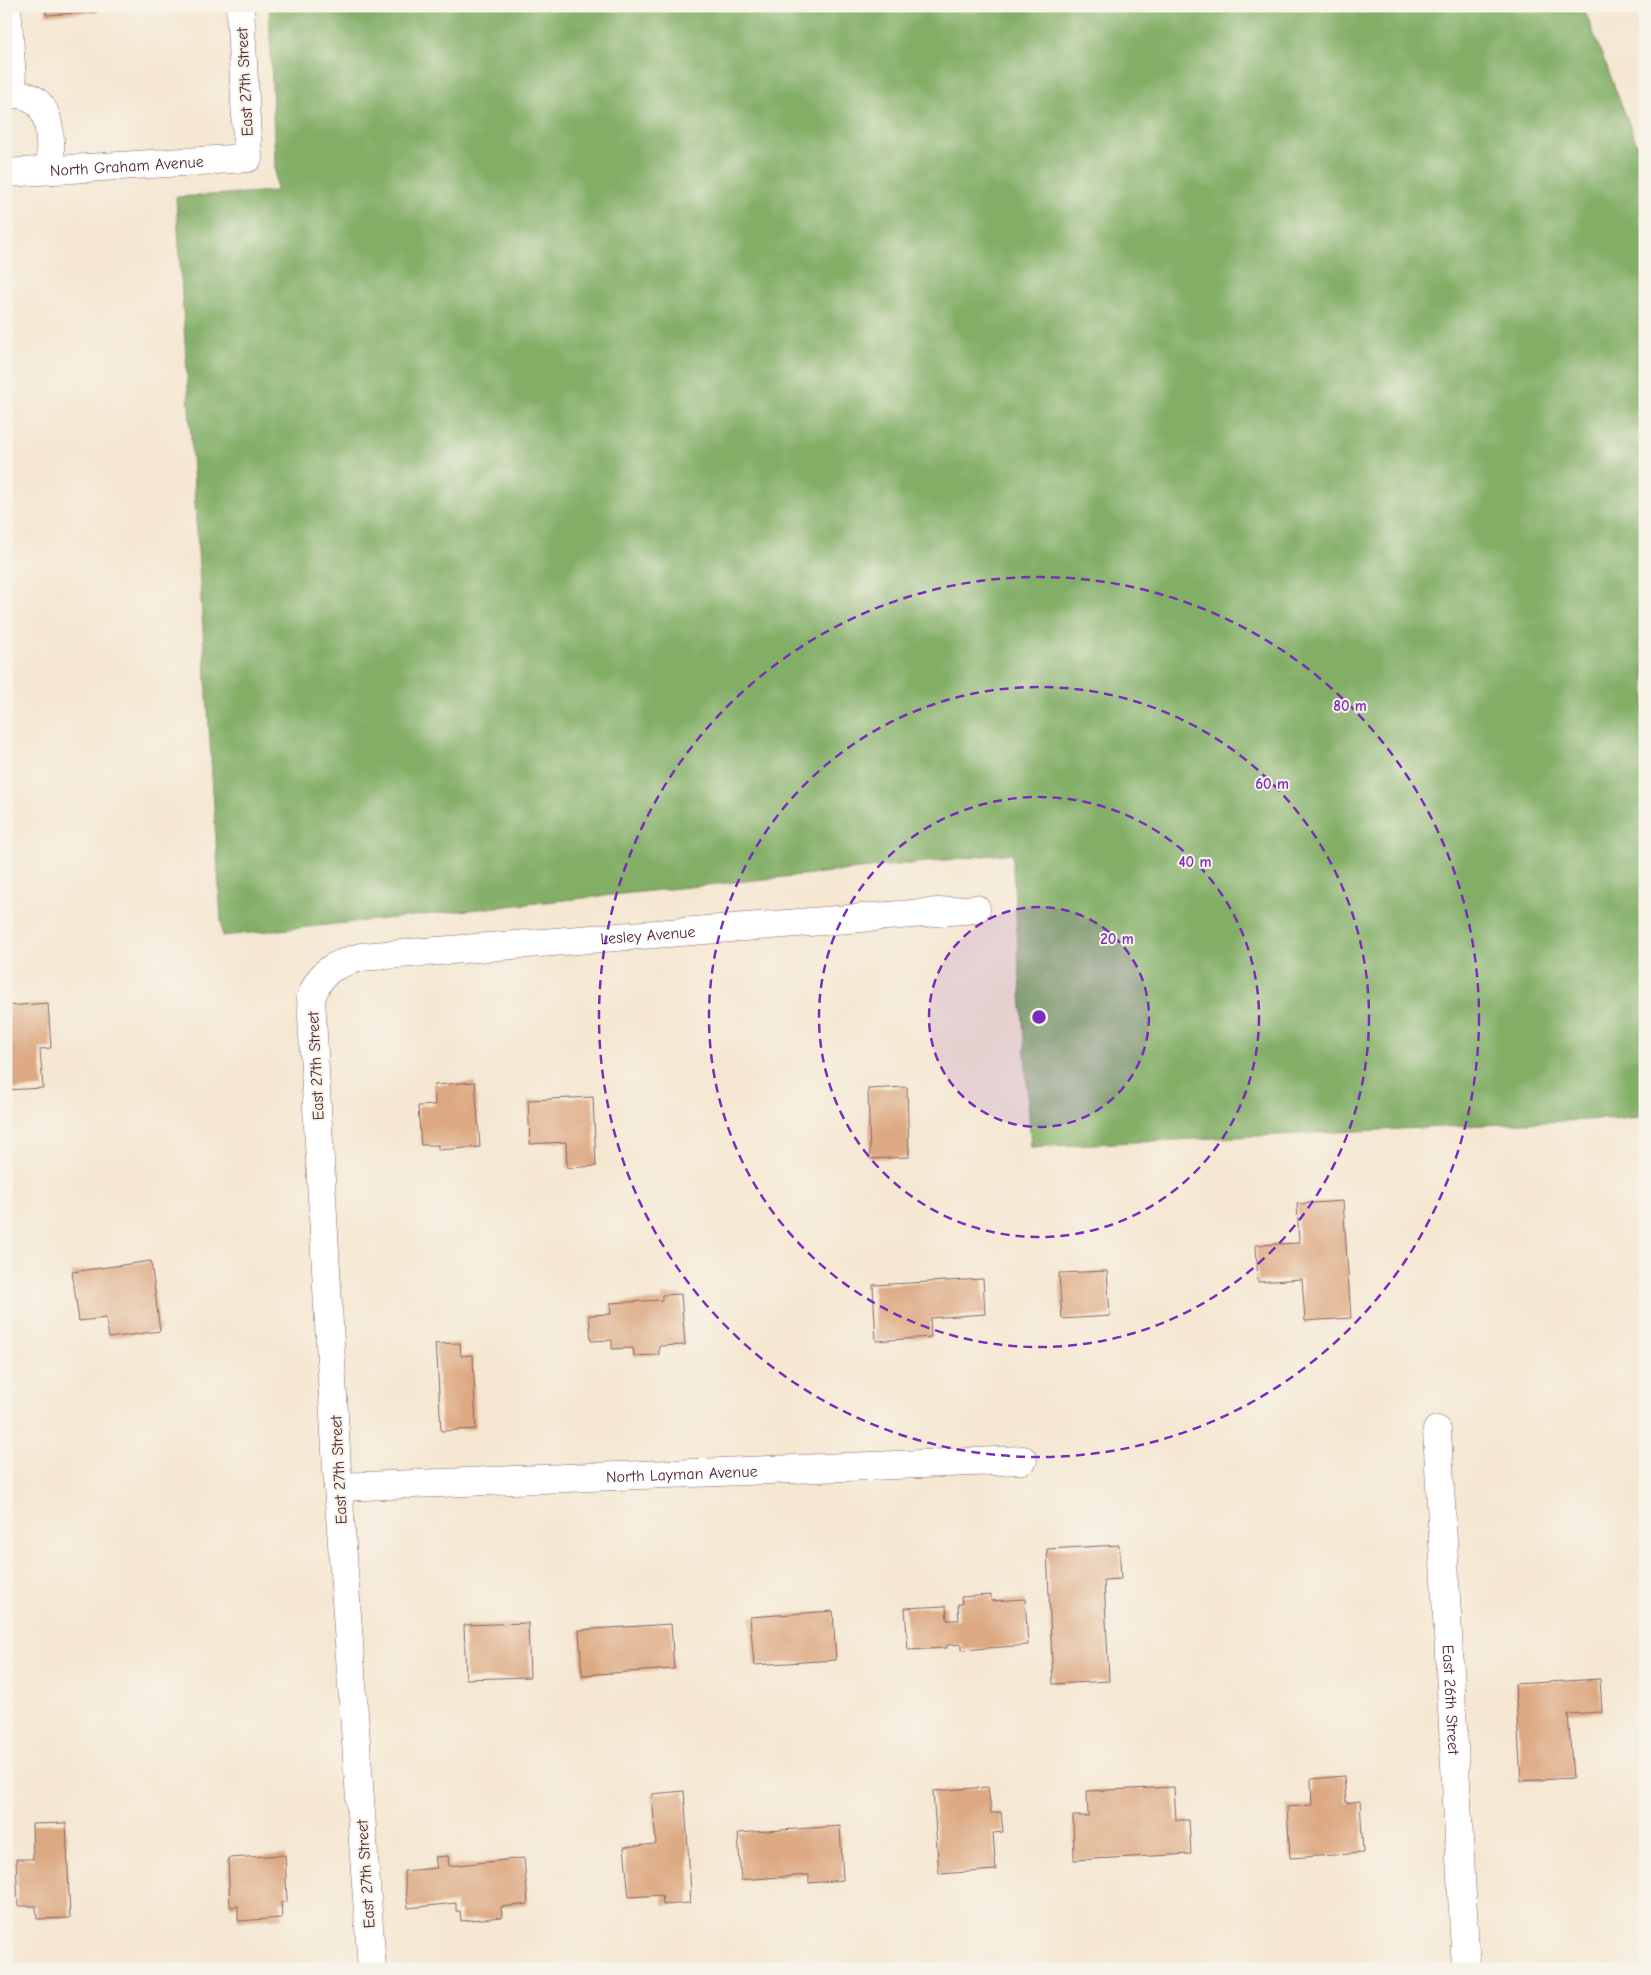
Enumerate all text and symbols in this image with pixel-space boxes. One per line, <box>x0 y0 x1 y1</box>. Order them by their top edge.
street label: East 27th Street <box>233 27 257 137</box>
street label: North Graham Avenue <box>49 153 204 180</box>
text: 80 m <box>1333 697 1367 715</box>
text: 60 m <box>1255 775 1289 793</box>
text: 40 m <box>1179 853 1212 871</box>
street label: Lesley Avenue <box>600 923 696 948</box>
text: 20 m <box>1100 930 1134 948</box>
centre of rings <box>1030 1008 1048 1026</box>
street label: East 27th Street <box>304 1011 328 1121</box>
street label: East 27th Street <box>327 1415 351 1525</box>
street label: North Layman Avenue <box>606 1462 758 1486</box>
street label: East 26th Street <box>1439 1644 1462 1756</box>
street label: East 27th Street <box>353 1819 379 1929</box>

